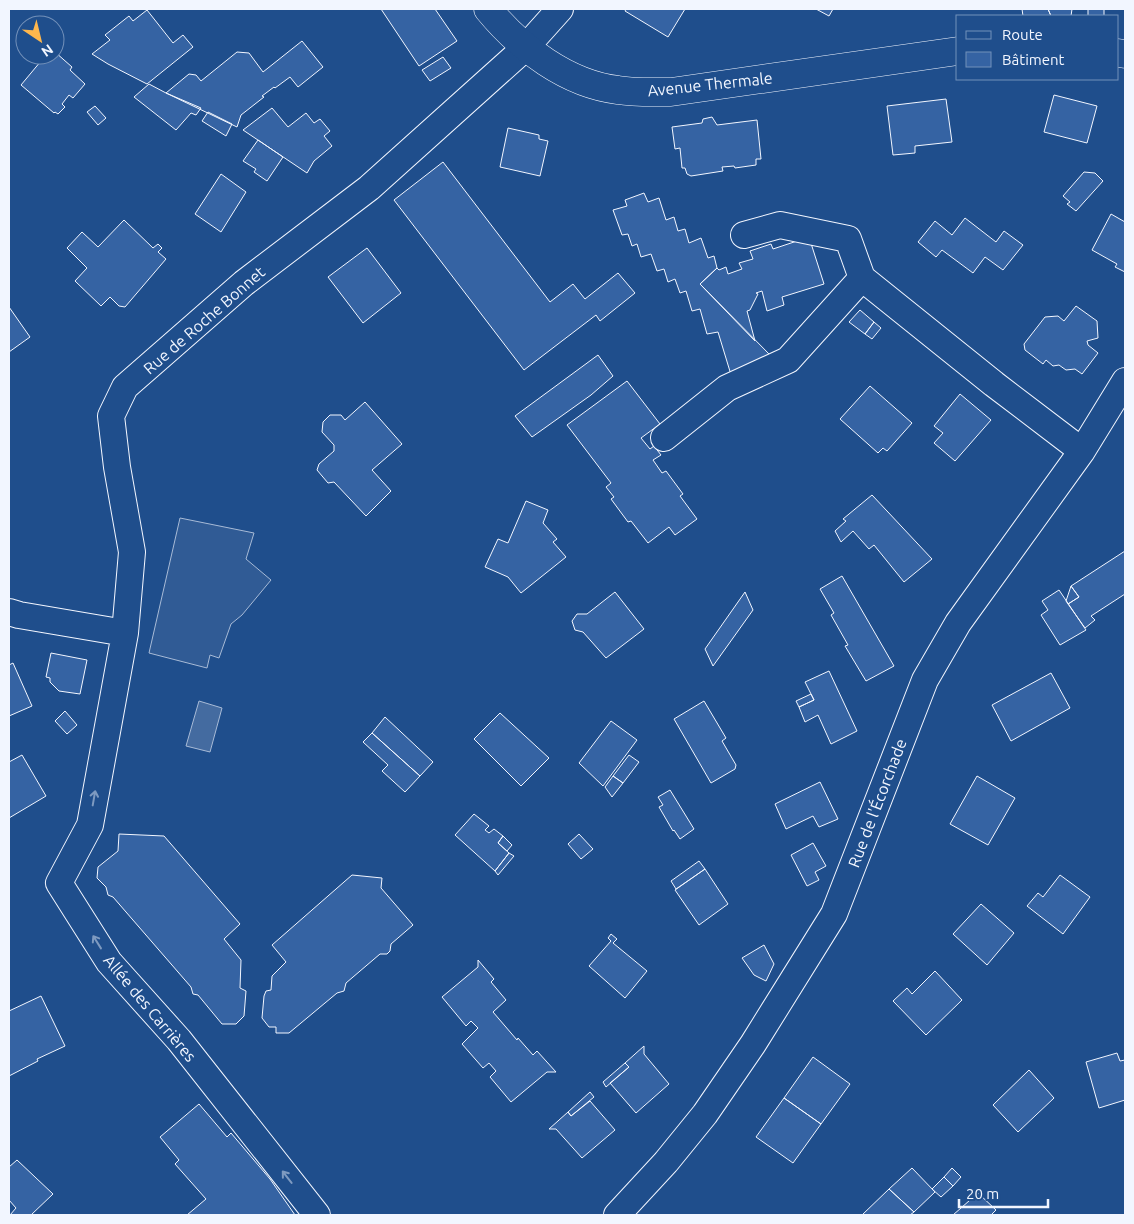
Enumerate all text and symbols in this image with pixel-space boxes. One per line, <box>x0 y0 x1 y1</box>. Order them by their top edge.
north arrow <box>15 15 65 65</box>
legend <box>956 15 1119 80</box>
text: Route <box>1002 26 1043 43</box>
text: N <box>39 41 56 60</box>
text: Bâtiment <box>1002 51 1065 68</box>
street label: Avenue Thermale <box>647 68 773 100</box>
street label: Rue de Roche Bonnet <box>140 262 269 378</box>
street label: Rue de l'Écorchade <box>842 735 910 870</box>
one-way arrow <box>90 791 100 807</box>
one-way arrow <box>91 935 102 949</box>
street label: Allée des Carrières <box>100 951 200 1065</box>
one-way arrow <box>281 1171 292 1184</box>
scale bar <box>959 1176 1048 1208</box>
text: 20 m <box>966 1185 999 1202</box>

